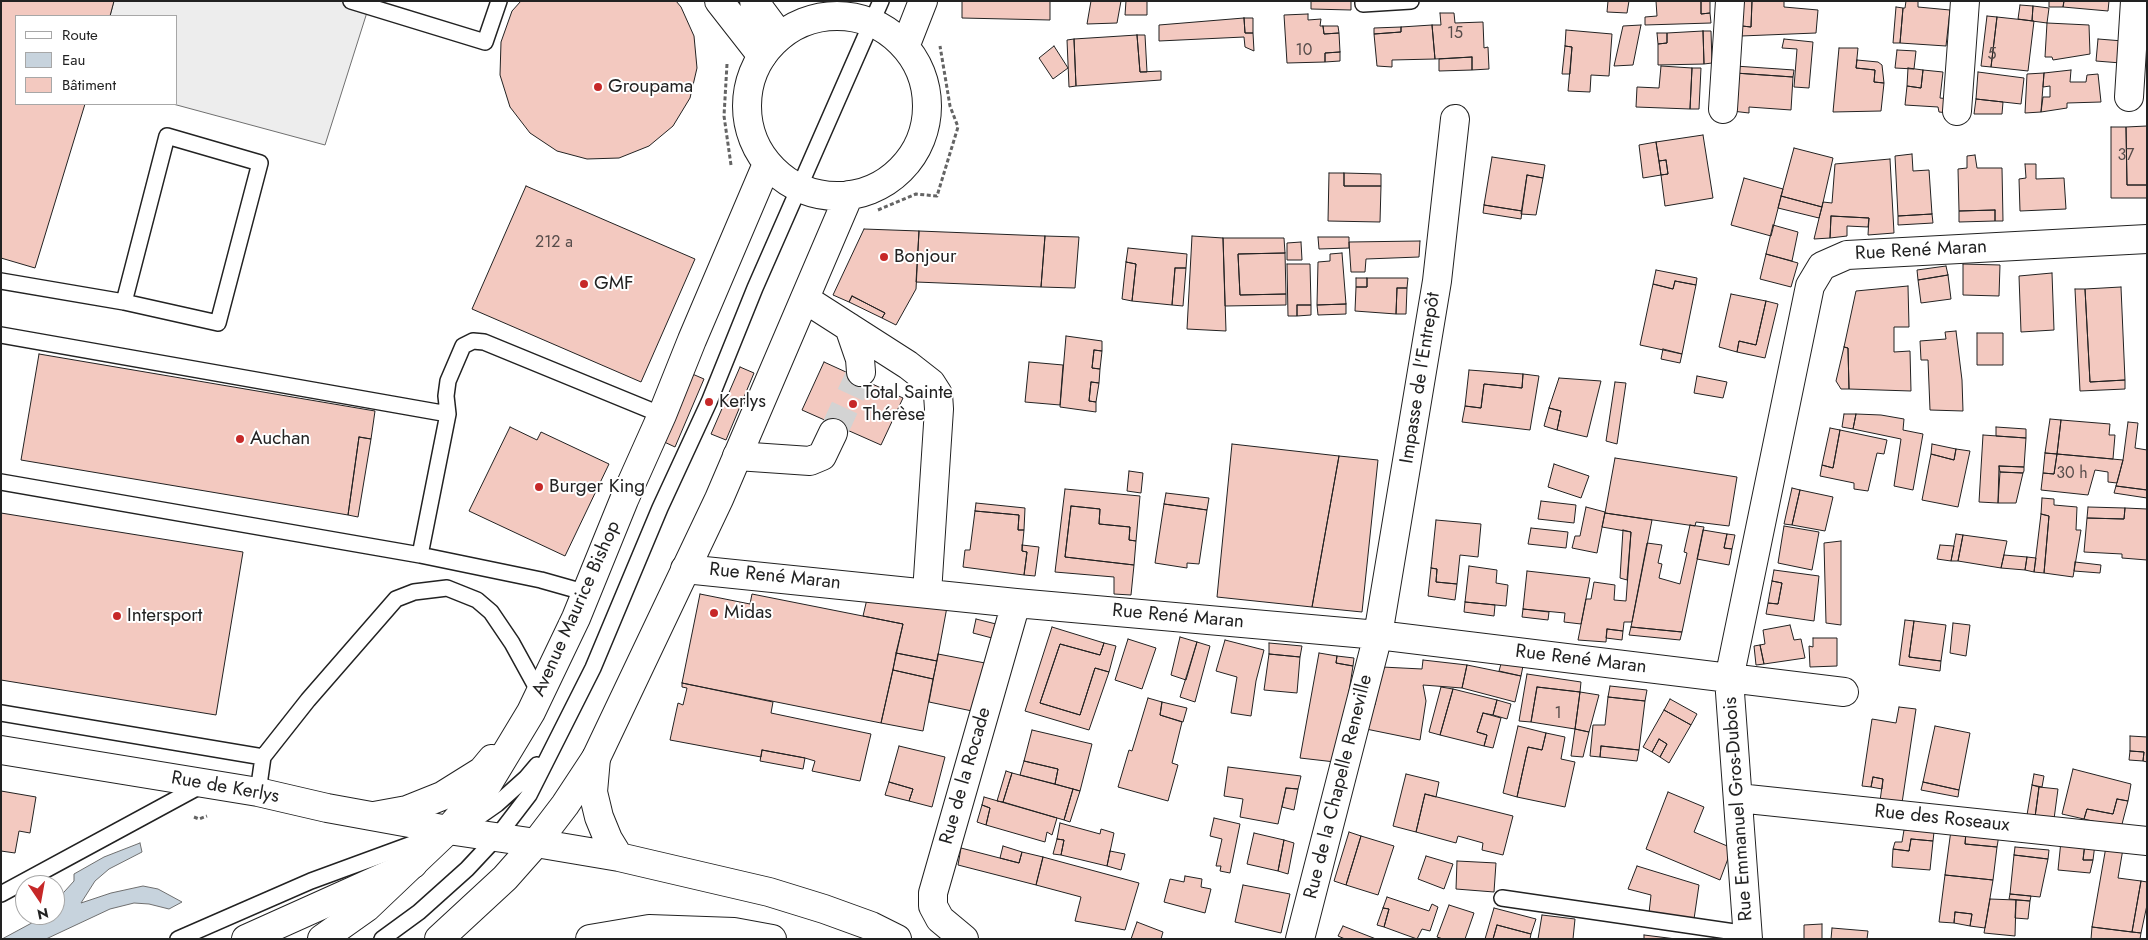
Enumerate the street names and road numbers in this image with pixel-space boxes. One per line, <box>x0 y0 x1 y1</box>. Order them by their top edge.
street label: Rue René Maran <box>1854 236 1988 266</box>
street label: Impasse de l'Entrepôt <box>1396 291 1446 465</box>
street label: Avenue Maurice Bishop <box>528 518 626 700</box>
street label: Rue René Maran <box>708 559 842 595</box>
street label: Rue René Maran <box>1111 600 1245 634</box>
street label: Rue René Maran <box>1514 641 1648 679</box>
street label: Rue de la Chapelle Reneville <box>1300 673 1378 901</box>
street label: Rue Emmanuel Gros-Dubois <box>1720 696 1758 922</box>
street label: Rue de la Rocade <box>936 705 996 847</box>
street label: Rue de Kerlys <box>169 767 281 809</box>
street label: Rue des Roseaux <box>1873 801 2011 837</box>

